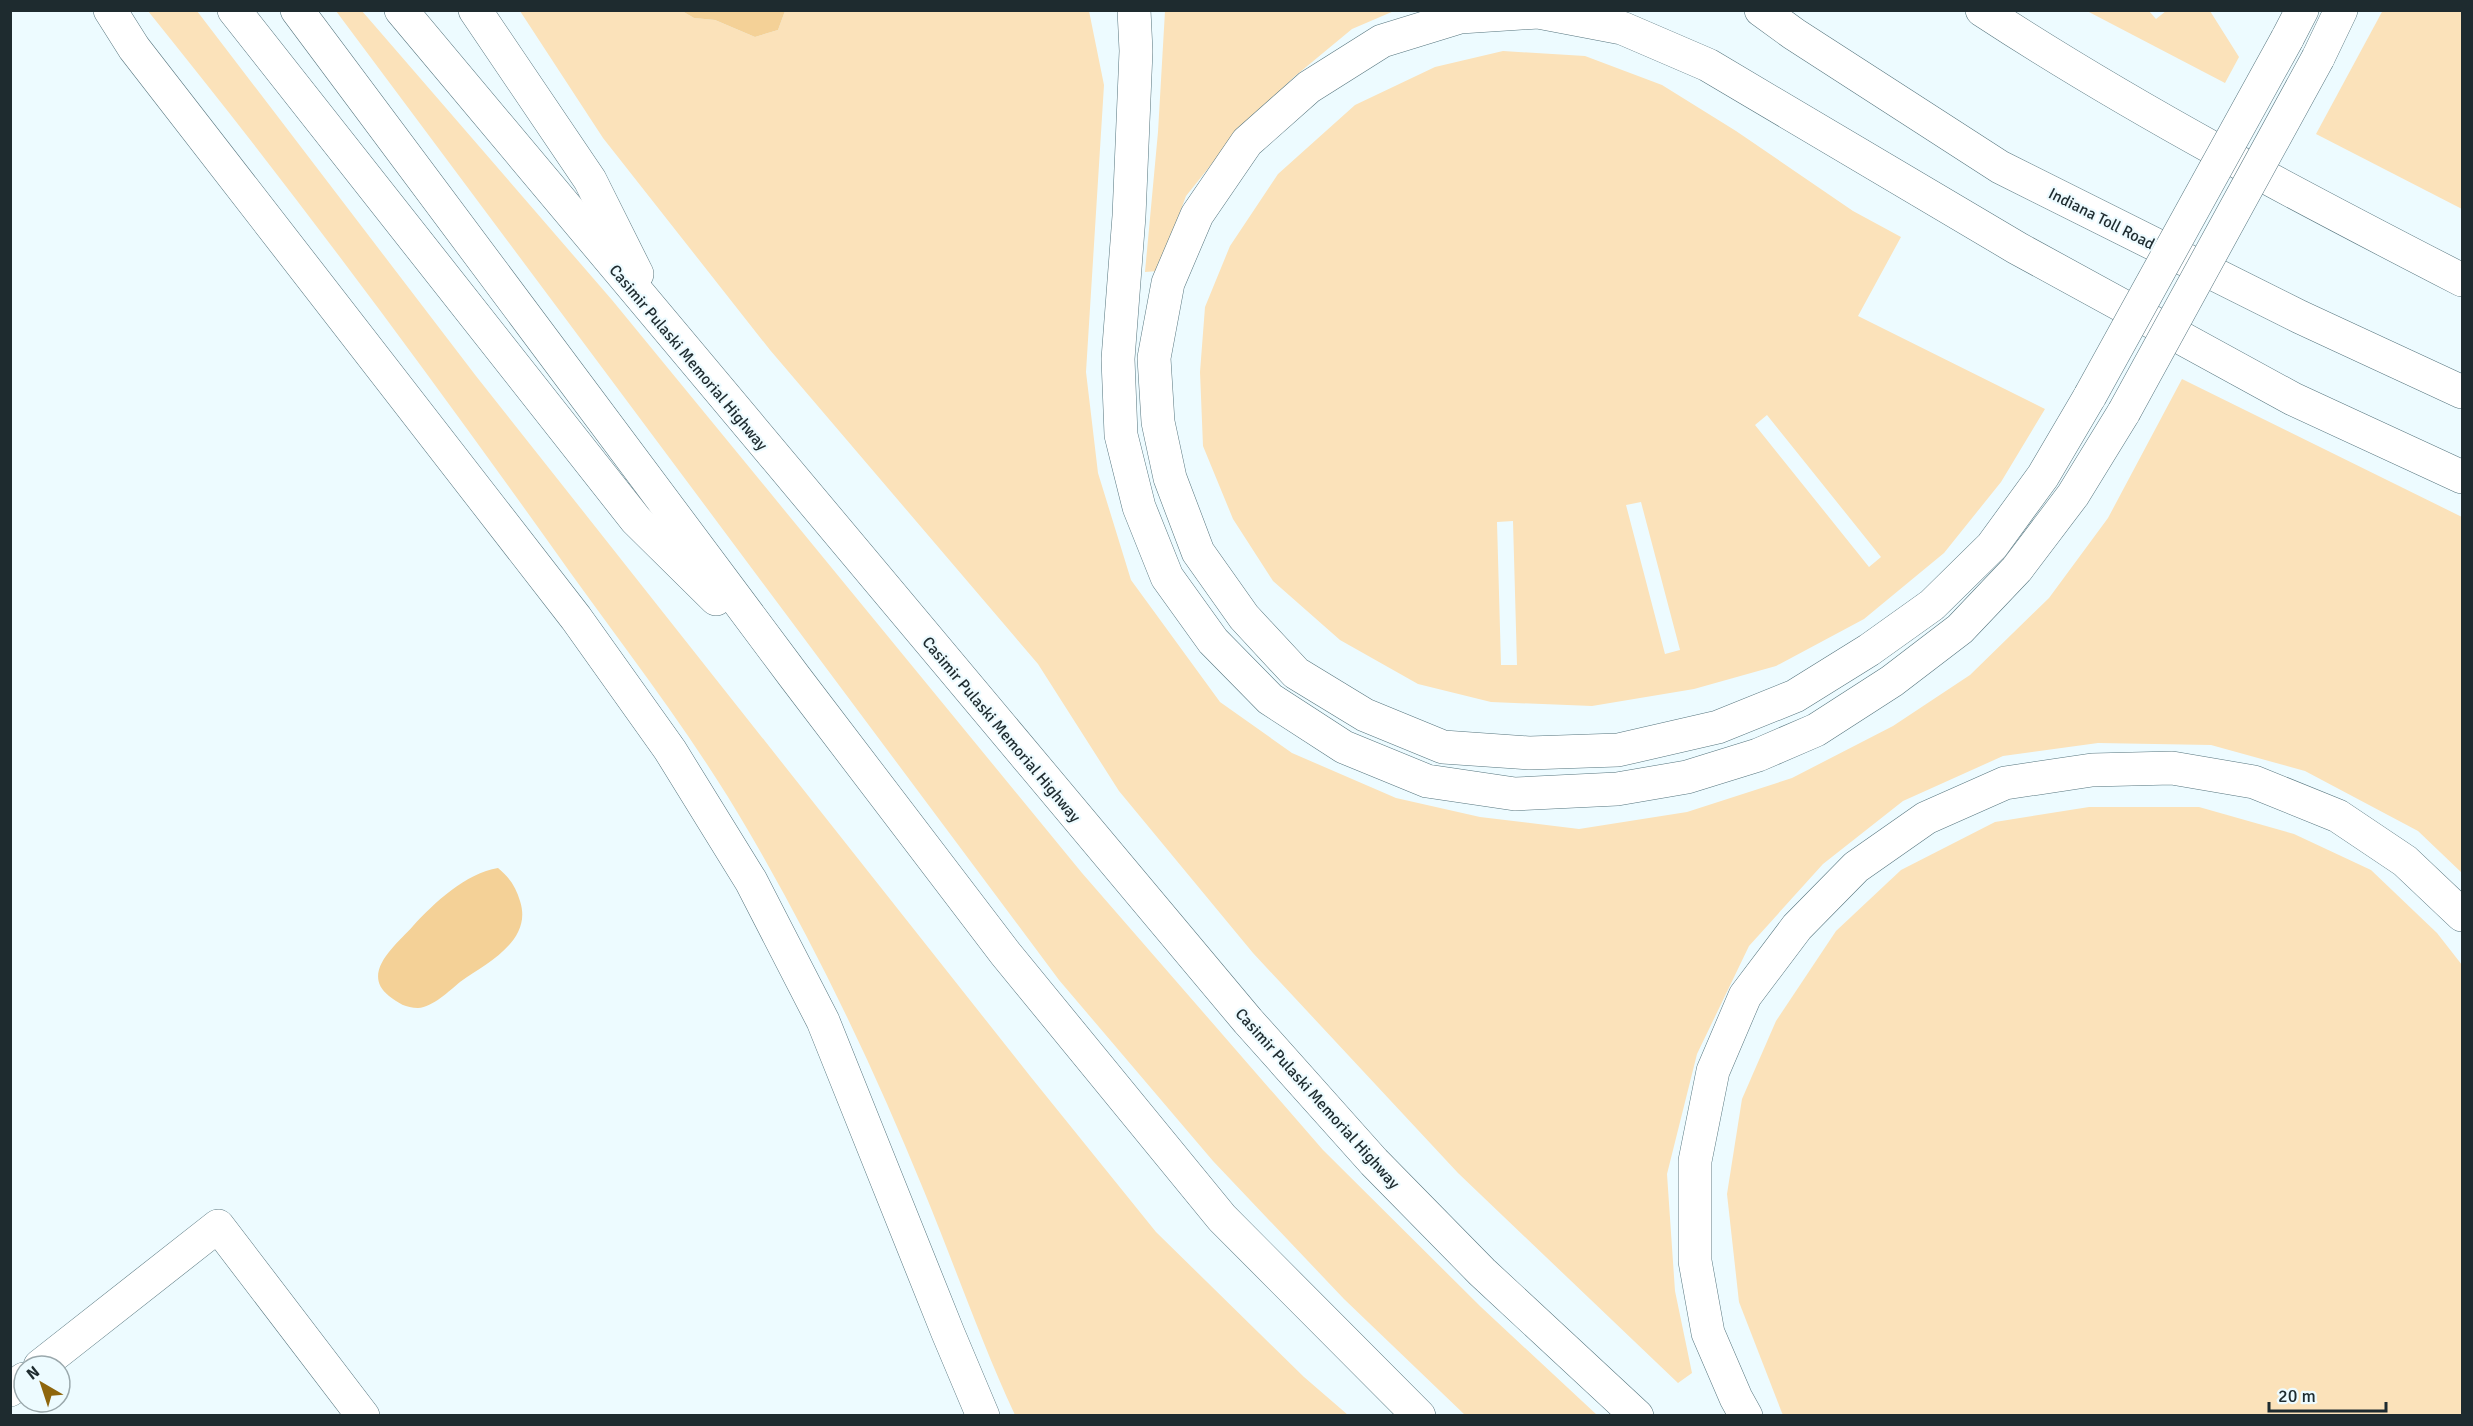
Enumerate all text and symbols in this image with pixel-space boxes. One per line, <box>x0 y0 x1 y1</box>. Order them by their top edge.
street label: Indiana Toll Road <box>2045 184 2158 254</box>
street label: Casimir Pulaski Memorial Highway <box>605 261 772 455</box>
street label: Casimir Pulaski Memorial Highway <box>918 633 1085 827</box>
street label: Casimir Pulaski Memorial Highway <box>1231 1004 1404 1194</box>
north arrow <box>12 1354 72 1414</box>
text: N <box>23 1362 44 1384</box>
scale bar <box>2269 1375 2386 1413</box>
text: 20 m <box>2278 1385 2316 1407</box>

